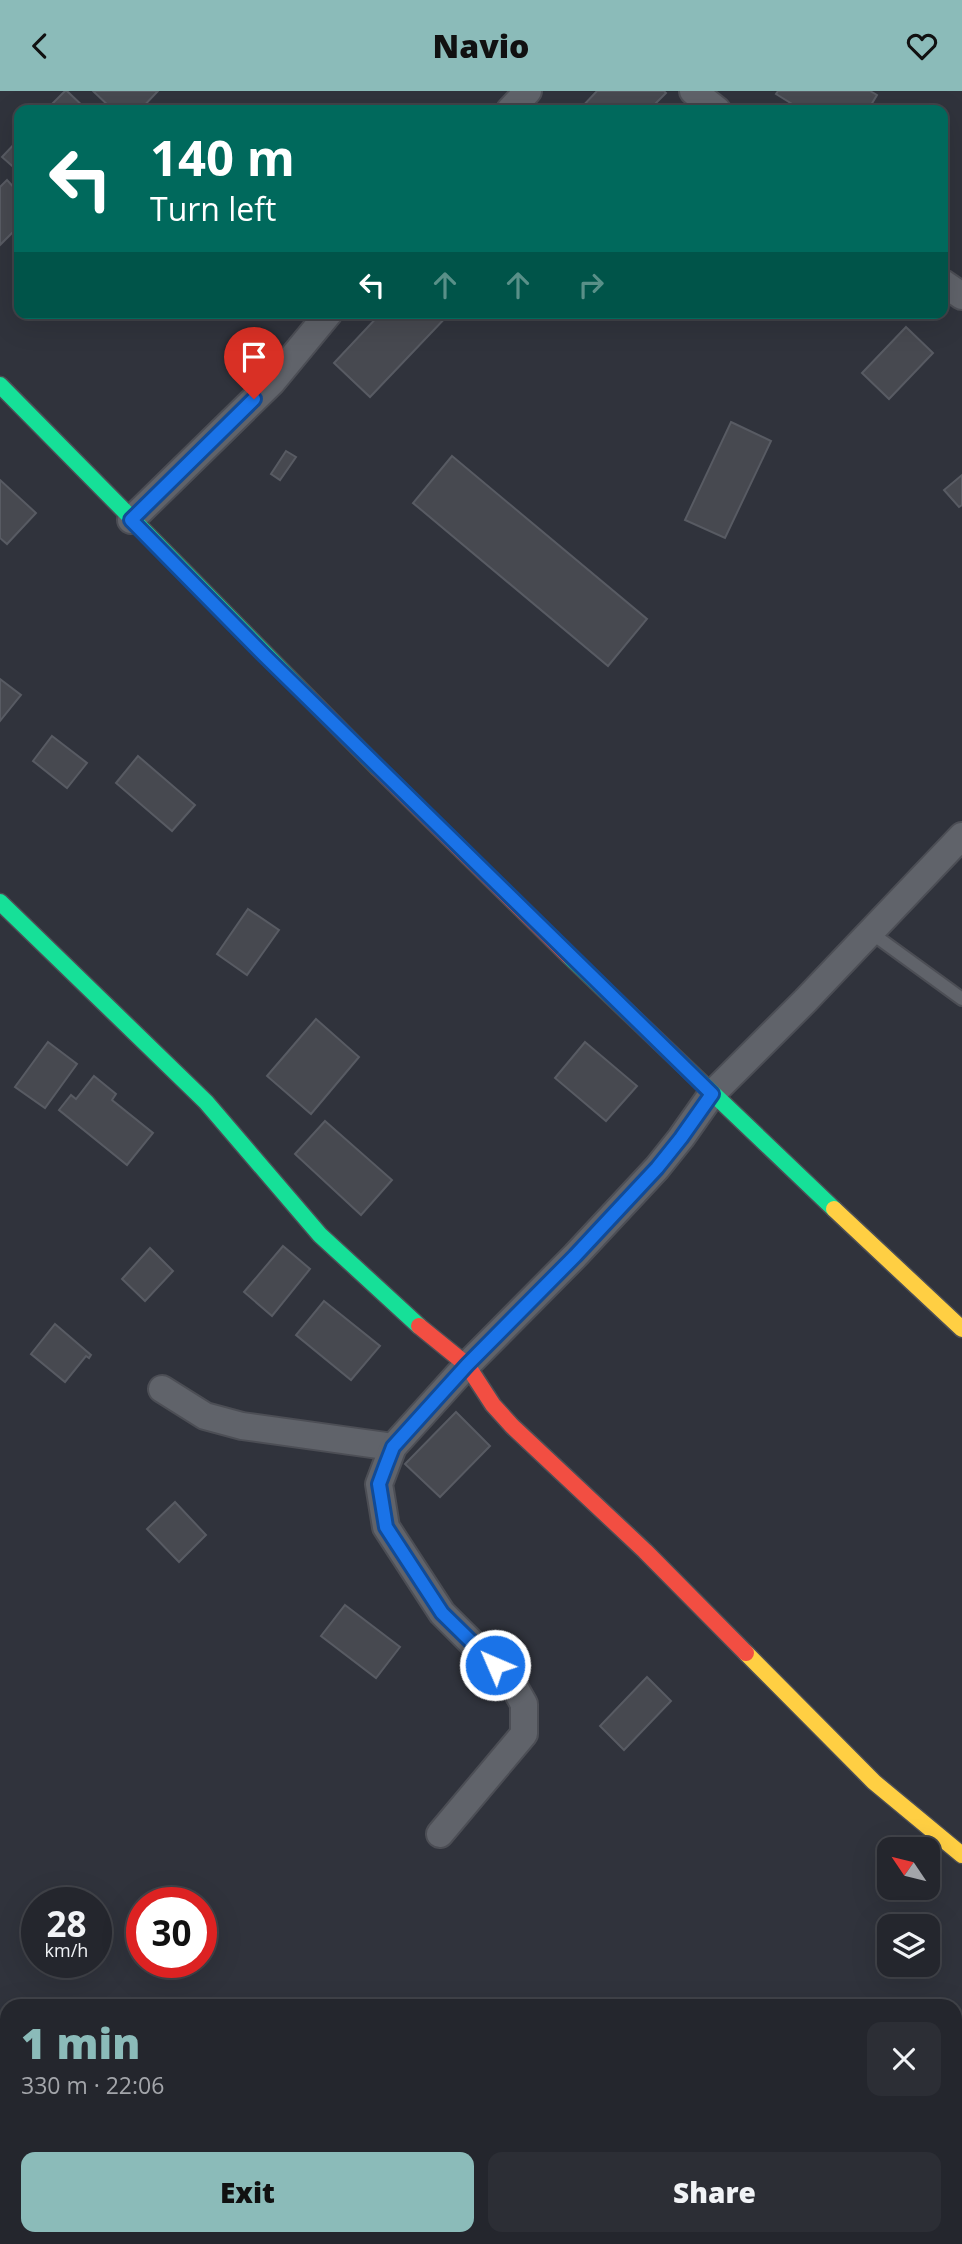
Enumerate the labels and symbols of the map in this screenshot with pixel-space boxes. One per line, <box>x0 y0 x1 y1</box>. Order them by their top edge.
pin <box>224 327 284 399</box>
position arrow <box>458 1628 532 1702</box>
north arrow <box>877 1837 940 1901</box>
speed limit sign: 30 <box>126 1887 217 1978</box>

